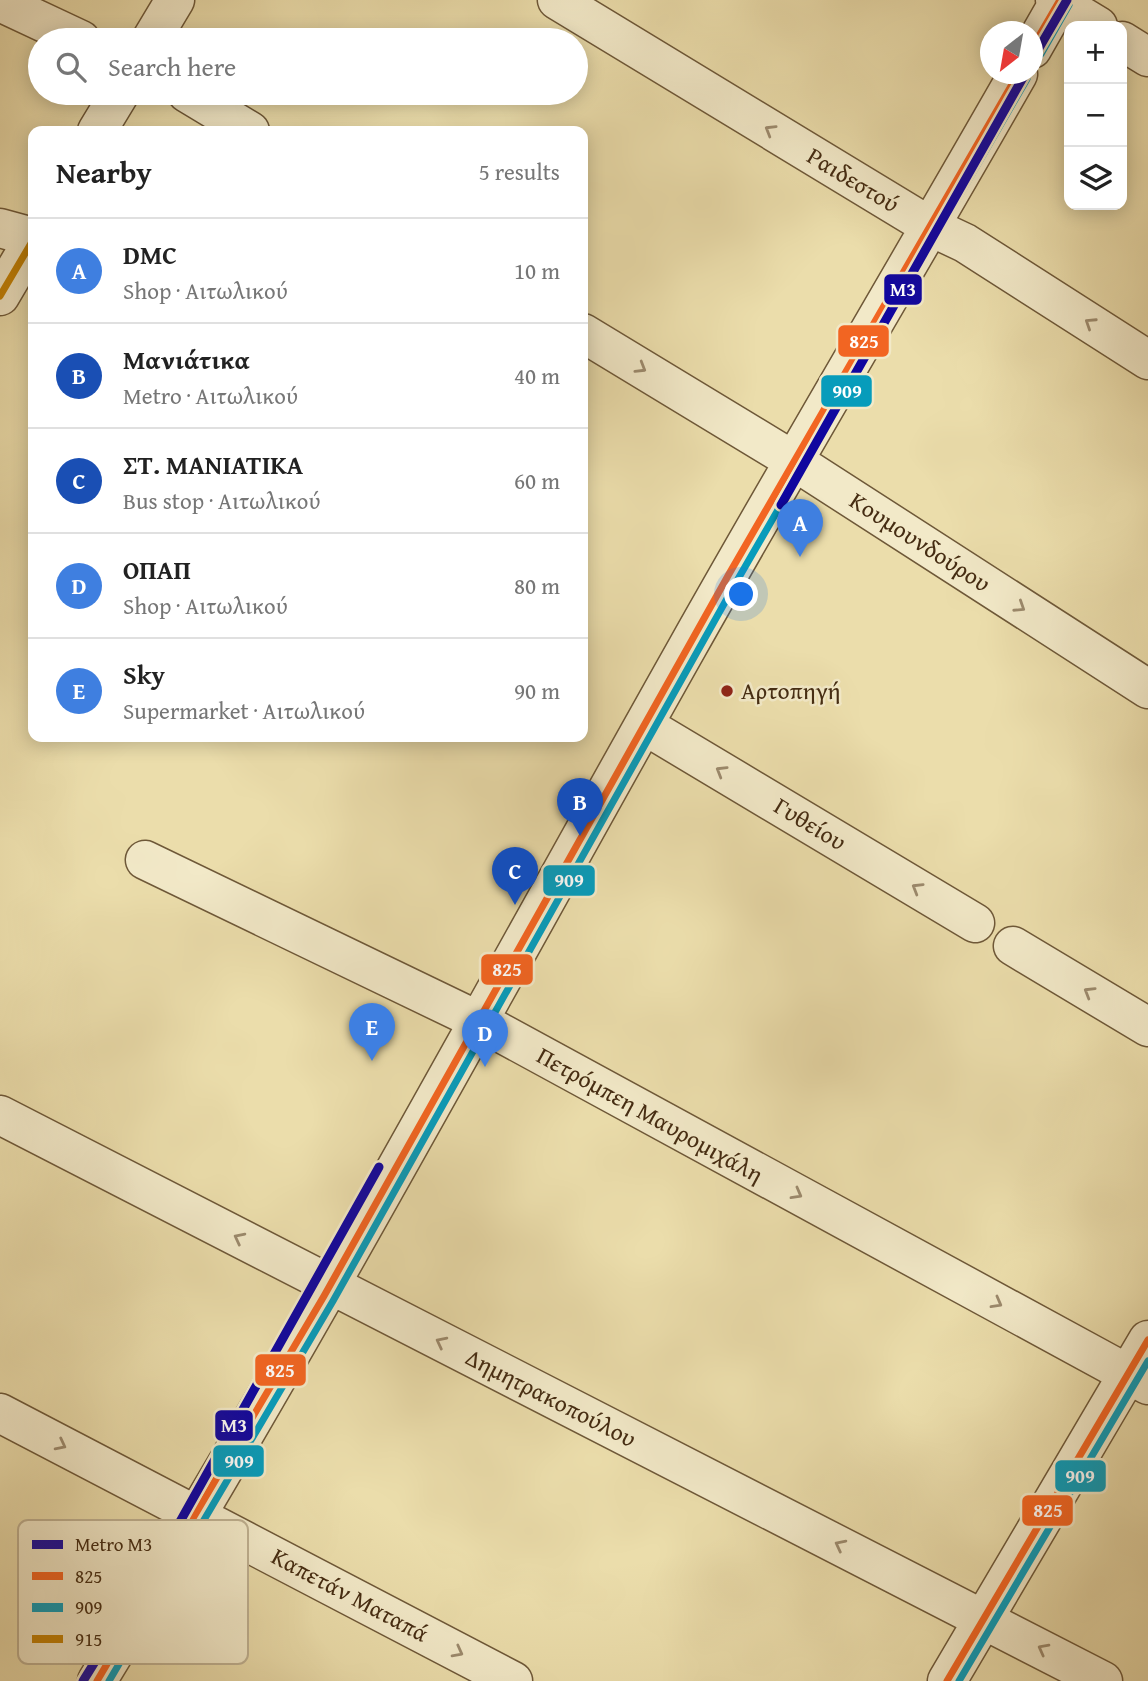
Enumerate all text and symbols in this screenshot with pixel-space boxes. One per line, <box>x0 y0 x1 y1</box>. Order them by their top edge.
north arrow <box>980 21 1043 84</box>
map controls <box>1064 21 1127 210</box>
button: + <box>1064 21 1127 84</box>
search box <box>28 28 588 105</box>
text: Search here <box>108 47 236 86</box>
icon: search <box>52 48 90 86</box>
button: − <box>1064 84 1127 147</box>
one-way arrow <box>765 125 778 138</box>
street label: Ραιδεστού <box>801 138 906 221</box>
button: layers <box>1064 147 1127 210</box>
text: Nearby <box>56 150 152 194</box>
text: 5 results <box>479 155 560 188</box>
text: DMC <box>123 235 177 274</box>
text: A <box>72 254 86 287</box>
text: 10 m <box>514 254 560 287</box>
line badge: Μ3 <box>883 273 923 306</box>
text: Shop · Αιτωλικού <box>123 274 288 307</box>
text: Μ3 <box>890 275 916 303</box>
one-way arrow <box>1085 319 1098 332</box>
line badge: 825 <box>837 324 890 358</box>
text: 825 <box>849 327 879 355</box>
text: Μανιάτικα <box>123 340 250 379</box>
text: B <box>72 359 86 392</box>
text: 40 m <box>514 359 560 392</box>
one-way arrow <box>634 360 647 373</box>
line badge: 909 <box>820 374 873 408</box>
text: 909 <box>832 377 862 405</box>
text: Metro · Αιτωλικού <box>123 379 298 412</box>
text: ΣΤ. ΜΑΝΙΑΤΙΚΑ <box>123 445 303 484</box>
text: C <box>72 464 86 497</box>
text: 60 m <box>514 464 560 497</box>
street label: Κουμουνδούρου <box>843 483 998 600</box>
text: Bus stop · Αιτωλικού <box>123 484 320 517</box>
pin: A <box>777 499 823 557</box>
text: ΟΠΑΠ <box>123 550 191 589</box>
text: D <box>72 569 86 602</box>
text: 80 m <box>514 569 560 602</box>
your location <box>724 577 758 611</box>
text: Shop · Αιτωλικού <box>123 589 288 622</box>
one-way arrow <box>1013 598 1026 611</box>
text: Sky <box>123 655 165 694</box>
place label: Αρτοπηγή <box>741 673 841 708</box>
text: E <box>73 674 85 707</box>
text: 90 m <box>514 674 560 707</box>
marker: Αρτοπηγή <box>719 683 735 699</box>
text: Supermarket · Αιτωλικού <box>123 694 365 727</box>
one-way arrow <box>716 767 729 780</box>
pin: B <box>557 778 603 836</box>
street label: Γυθείου <box>768 788 853 859</box>
pin: C <box>492 847 538 905</box>
line badge: 909 <box>542 864 596 897</box>
text: 909 <box>554 866 584 894</box>
one-way arrow <box>911 884 924 897</box>
line badge: 825 <box>480 953 534 986</box>
text: 825 <box>492 955 522 983</box>
one-way arrow <box>1084 987 1097 1000</box>
pin: E <box>349 1003 395 1061</box>
pin: D <box>462 1009 508 1067</box>
street label: Πετρόμπεη Μαυρομιχάλη <box>531 1038 770 1191</box>
one-way arrow <box>790 1186 802 1199</box>
one-way arrow <box>233 1233 246 1247</box>
one-way arrow <box>990 1294 1002 1308</box>
one-way arrow <box>436 1337 448 1351</box>
street label: Δημητρακοπούλου <box>460 1340 642 1456</box>
line badge: 825 <box>254 1353 307 1387</box>
text: 825 <box>265 1356 295 1384</box>
line badge: Μ3 <box>214 1409 254 1442</box>
text: Μ3 <box>221 1411 247 1439</box>
one-way arrow <box>53 1436 66 1450</box>
line badge: 909 <box>212 1444 265 1478</box>
text: 909 <box>224 1447 254 1475</box>
line badge: 909 <box>1054 1459 1107 1493</box>
text: 909 <box>1065 1462 1095 1490</box>
line badge: 825 <box>1021 1494 1074 1527</box>
text: 825 <box>1033 1496 1063 1524</box>
legend <box>18 1520 248 1664</box>
text: Metro Μ3 <box>75 1530 152 1558</box>
street label: Καπετάν Ματαπά <box>266 1538 435 1651</box>
one-way arrow <box>835 1540 847 1554</box>
text: 825 <box>75 1562 102 1590</box>
text: 909 <box>75 1593 102 1621</box>
text: 915 <box>75 1625 102 1653</box>
one-way arrow <box>1038 1643 1050 1657</box>
one-way arrow <box>451 1644 463 1657</box>

